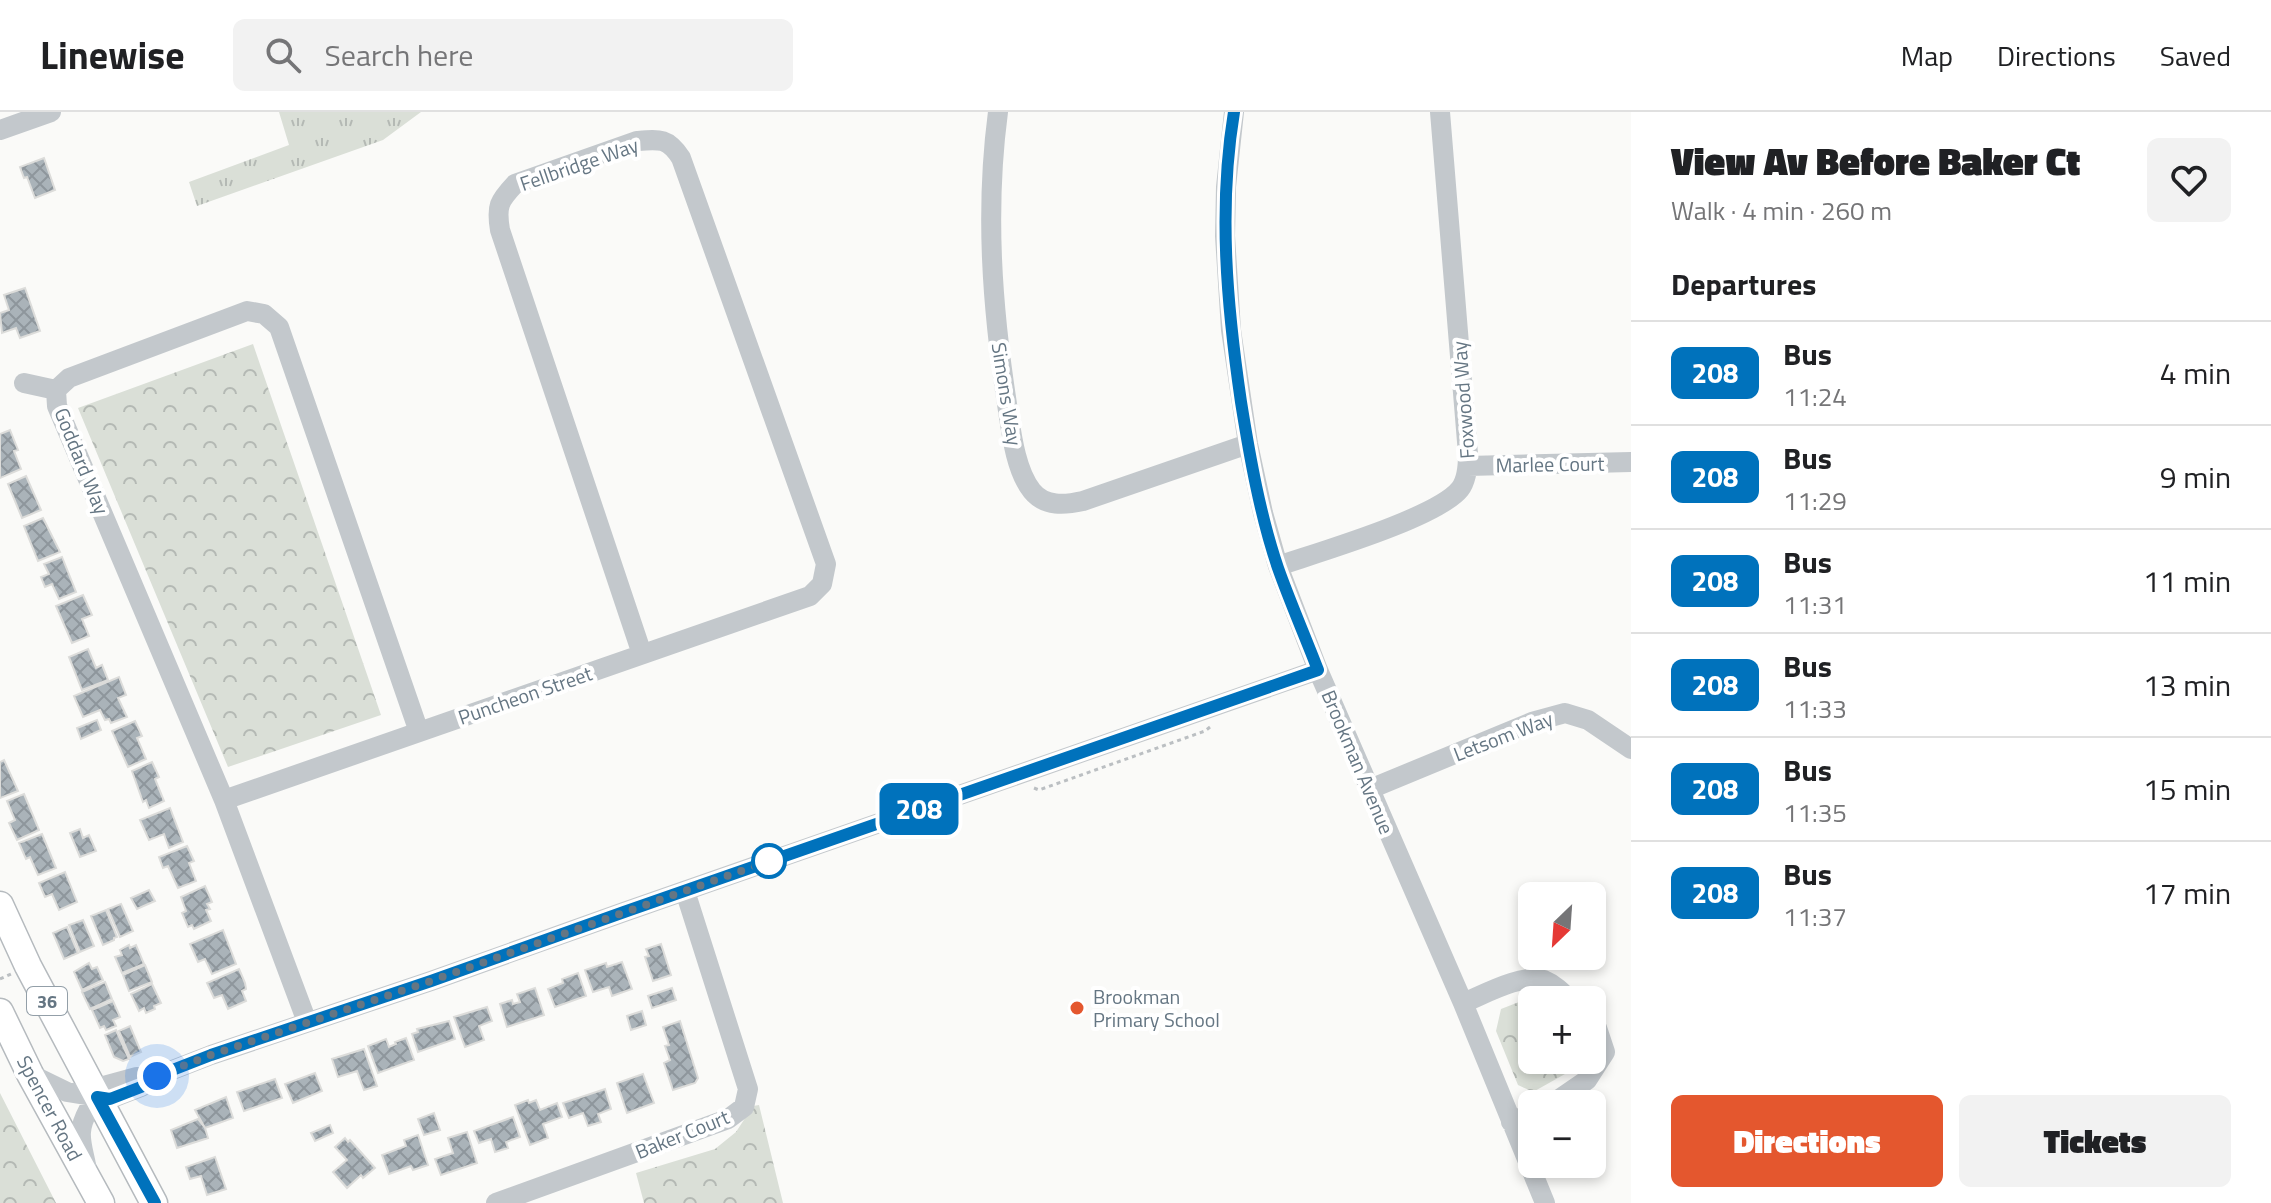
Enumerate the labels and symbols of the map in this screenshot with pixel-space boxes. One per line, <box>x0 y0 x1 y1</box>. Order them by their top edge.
street label: Fellbridge Way <box>515 129 643 199</box>
street label: Simons Way <box>984 340 1030 448</box>
street label: Foxwood Way <box>1443 340 1483 460</box>
street label: Goddard Way <box>47 403 118 519</box>
street label: Marlee Court <box>1495 448 1605 480</box>
street label: Puncheon Street <box>454 658 596 732</box>
street label: Brookman Avenue <box>1314 685 1402 839</box>
street label: Letsom Way <box>1449 703 1558 769</box>
line badge: 208 <box>873 783 965 835</box>
unlabelled marker <box>752 844 786 878</box>
north arrow <box>1518 882 1606 970</box>
place label: Brookman Primary School <box>1093 981 1220 1035</box>
road number: 36 <box>27 987 67 1015</box>
marker: Brookman Primary School <box>1068 999 1086 1017</box>
street label: Spencer Road <box>9 1050 91 1166</box>
your location <box>137 1056 177 1096</box>
street label: Baker Court <box>630 1101 734 1167</box>

